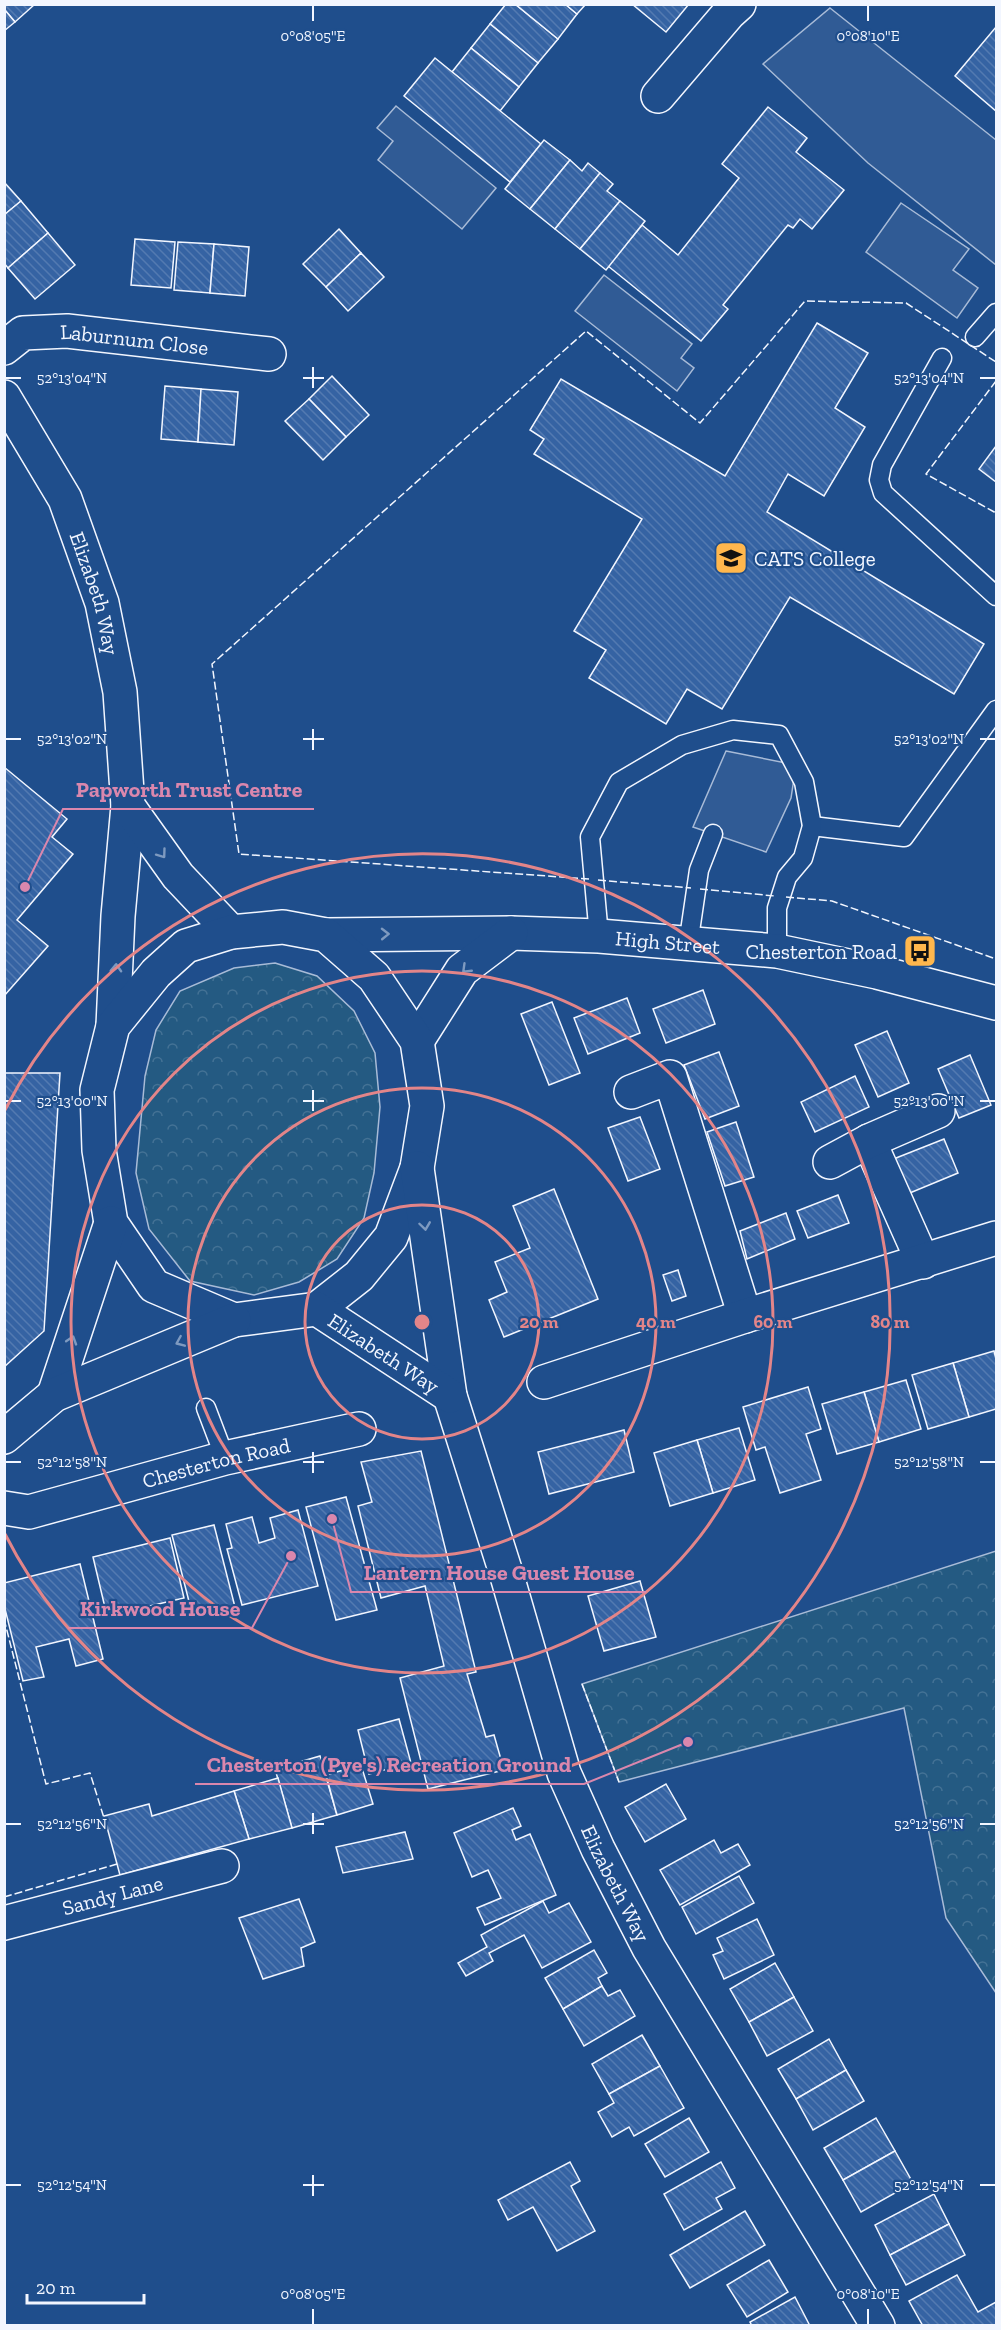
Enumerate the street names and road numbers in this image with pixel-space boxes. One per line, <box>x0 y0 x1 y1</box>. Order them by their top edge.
street label: Laburnum Close <box>60 318 210 360</box>
street label: Elizabeth Way <box>65 528 125 657</box>
street label: High Street <box>614 925 721 959</box>
street label: Elizabeth Way <box>324 1307 444 1398</box>
street label: Chesterton Road <box>139 1432 293 1493</box>
street label: Elizabeth Way <box>576 1821 656 1946</box>
street label: Sandy Lane <box>59 1869 166 1920</box>

